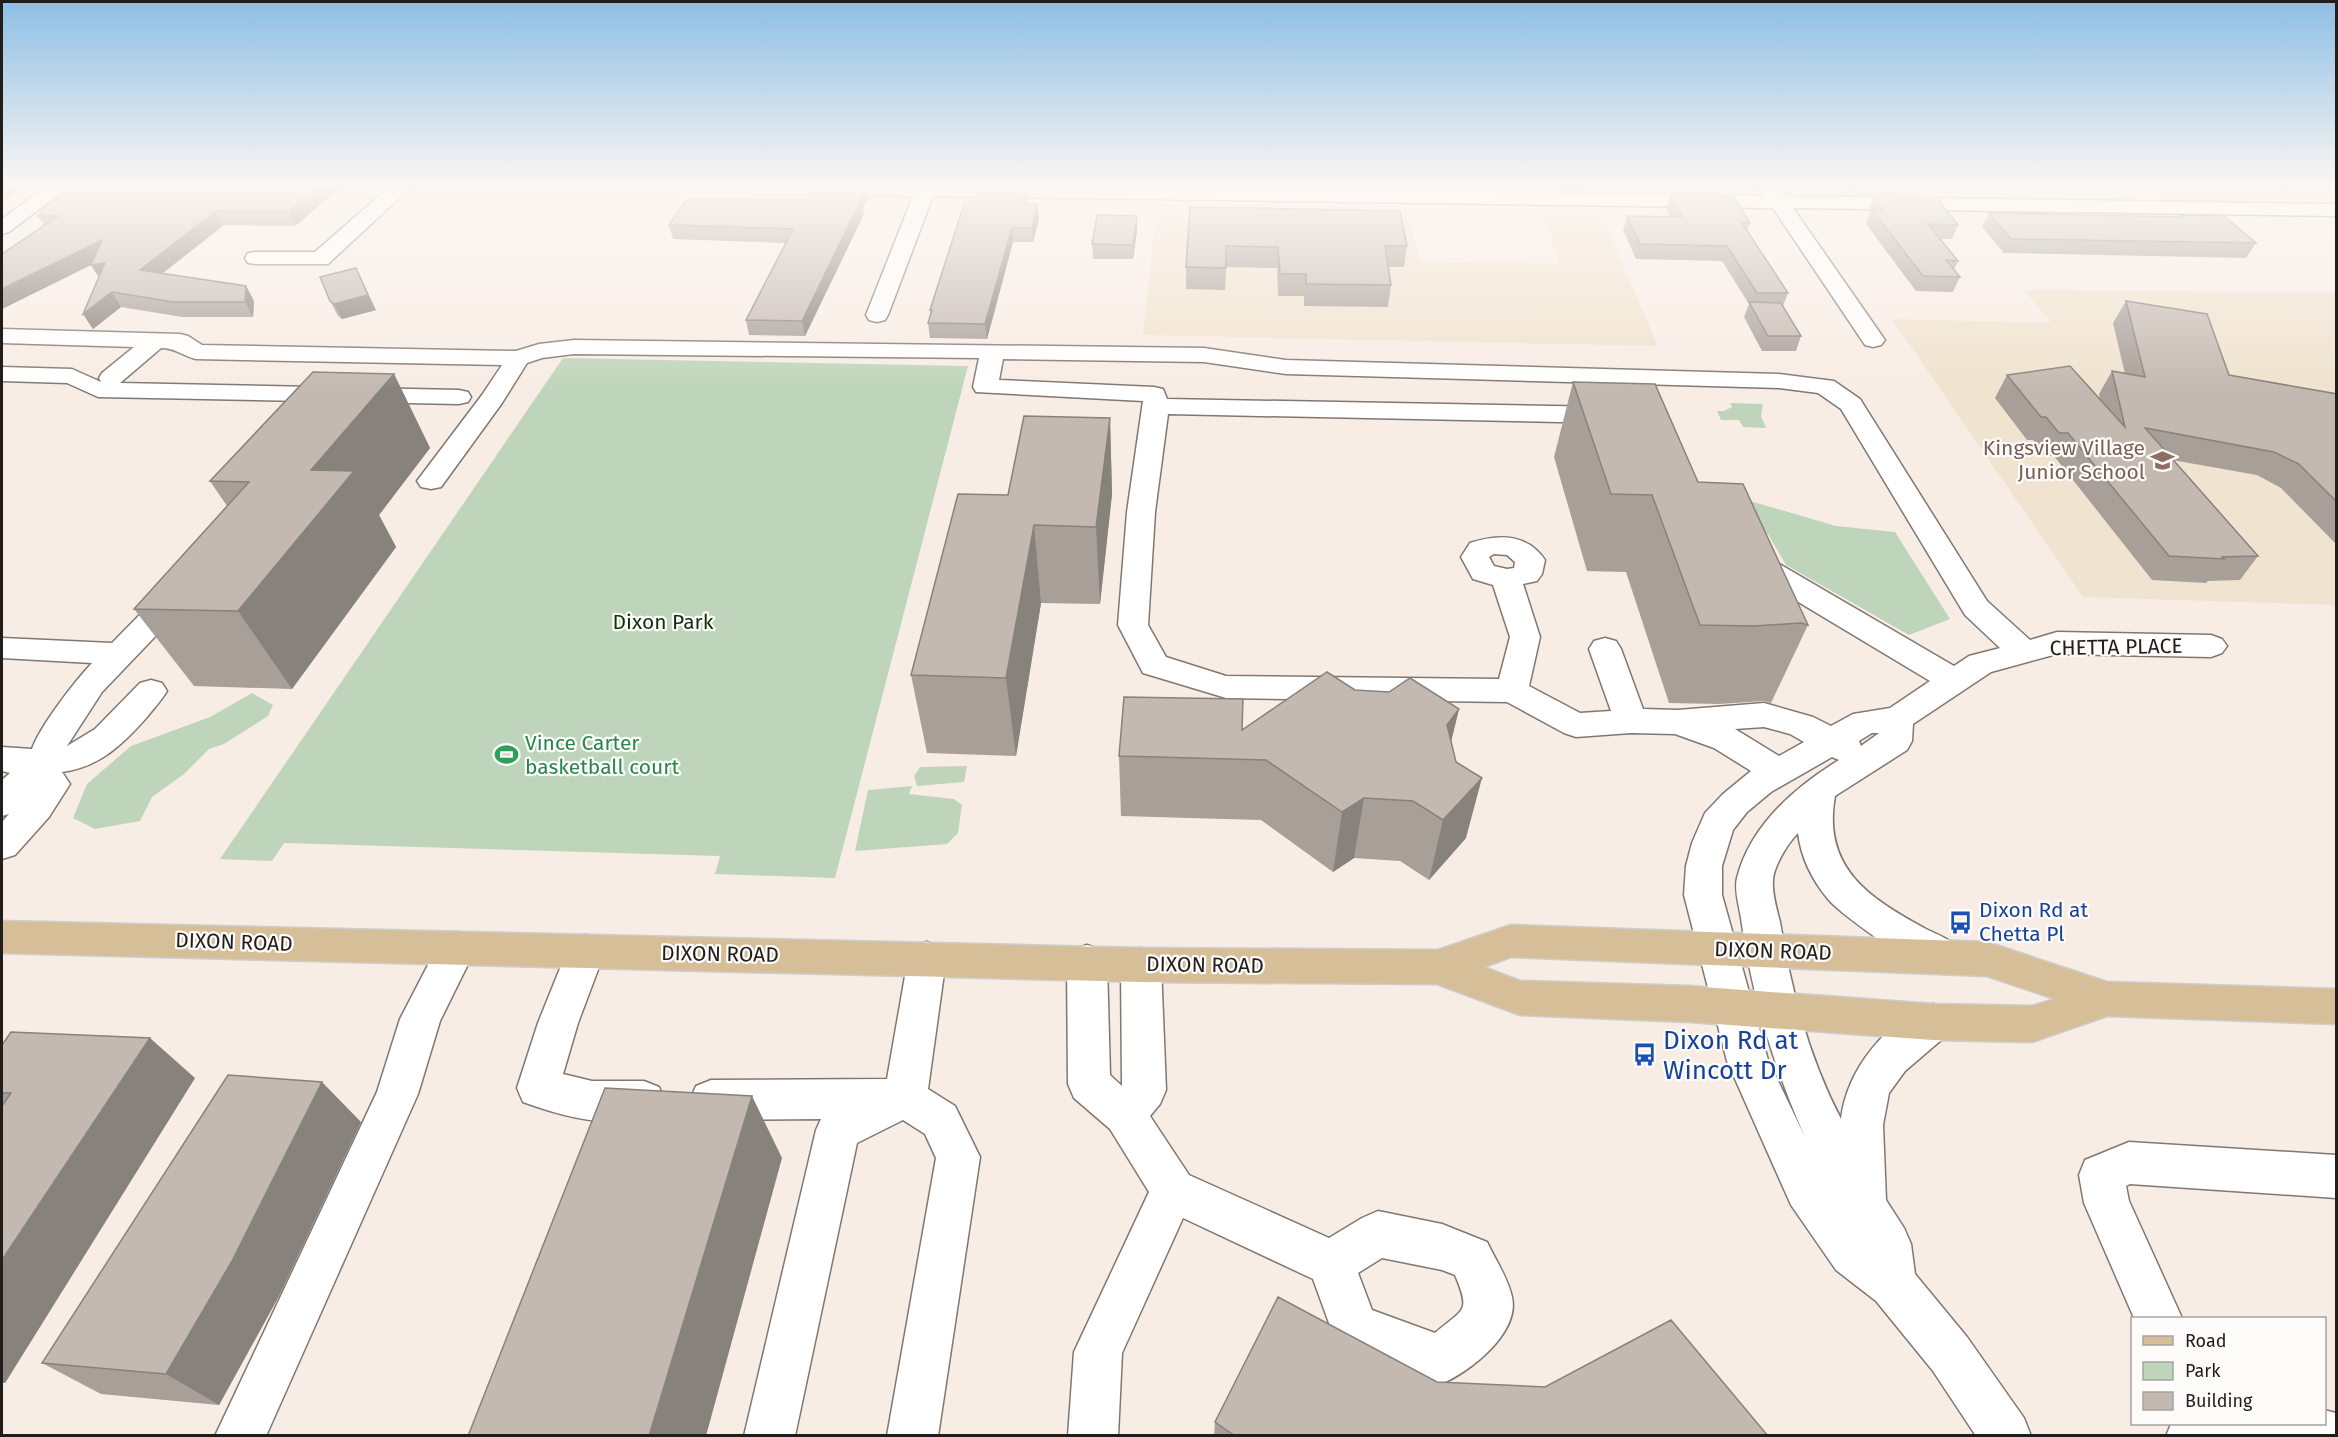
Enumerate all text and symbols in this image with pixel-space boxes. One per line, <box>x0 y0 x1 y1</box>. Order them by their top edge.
place label: Kingsview Village Junior School <box>1983 435 2145 485</box>
school or university icon: Kingsview Village Junior School <box>2150 447 2176 473</box>
park label: Dixon Park <box>613 609 714 635</box>
street label: CHETTA PLACE <box>2049 633 2183 661</box>
place label: Vince Carter basketball court <box>525 730 679 780</box>
sports icon: Vince Carter basketball court <box>494 742 520 768</box>
place label: Dixon Rd at Chetta Pl <box>1979 897 2089 947</box>
bus stop icon: Dixon Rd at Chetta Pl <box>1948 909 1974 935</box>
street label: DIXON ROAD <box>175 927 293 957</box>
street label: DIXON ROAD <box>1714 936 1832 966</box>
street label: DIXON ROAD <box>661 940 779 968</box>
street label: DIXON ROAD <box>1146 951 1264 979</box>
place label: Dixon Rd at Wincott Dr <box>1663 1025 1799 1086</box>
bus stop icon: Dixon Rd at Wincott Dr <box>1632 1042 1658 1068</box>
legend <box>2131 1317 2326 1425</box>
text: Road <box>2185 1330 2227 1352</box>
text: Park <box>2185 1360 2221 1382</box>
text: Building <box>2185 1390 2253 1412</box>

